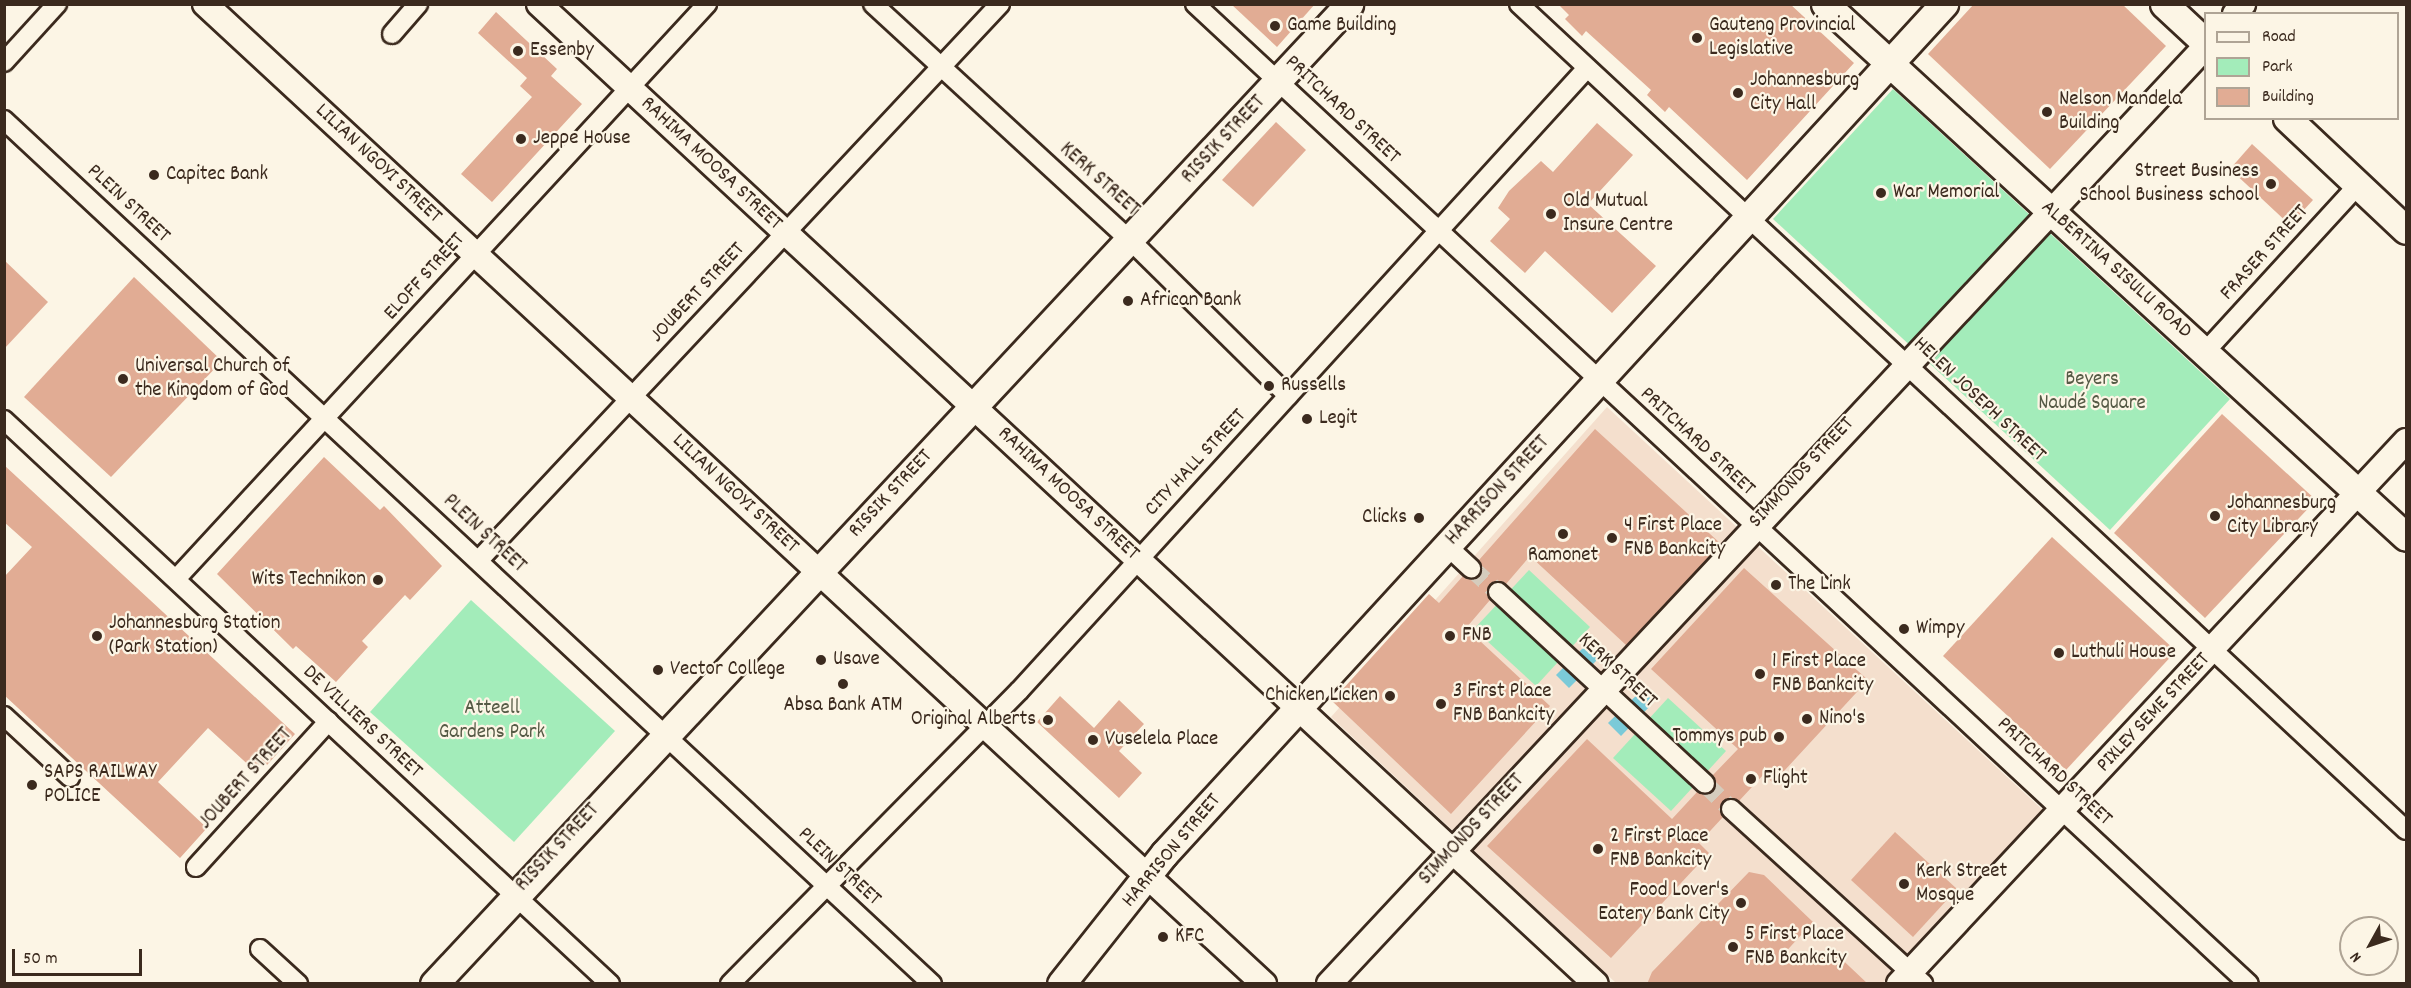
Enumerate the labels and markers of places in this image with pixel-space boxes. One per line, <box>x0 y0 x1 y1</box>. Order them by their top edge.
place label: Game Building <box>1287 13 1396 39</box>
place label: Gauteng Provincial Legislative <box>1709 13 1855 63</box>
marker: Game Building <box>1268 19 1282 33</box>
marker: Gauteng Provincial Legislative <box>1690 31 1704 45</box>
place label: Essenby <box>530 38 594 64</box>
marker: Essenby <box>511 44 525 58</box>
place label: Johannesburg City Hall <box>1750 68 1859 118</box>
marker: Johannesburg City Hall <box>1731 86 1745 100</box>
place label: Nelson Mandela Building <box>2059 87 2182 137</box>
marker: Nelson Mandela Building <box>2040 105 2054 119</box>
place label: Jeppe House <box>533 126 631 152</box>
marker: Jeppe House <box>514 132 528 146</box>
place label: Street Business School Business school <box>2079 159 2259 209</box>
place label: Capitec Bank <box>166 162 268 188</box>
marker: Capitec Bank <box>147 168 161 182</box>
marker: Street Business School Business school <box>2264 177 2278 191</box>
place label: War Memorial <box>1893 180 1999 206</box>
marker: War Memorial <box>1874 186 1888 200</box>
place label: Old Mutual Insure Centre <box>1563 189 1673 239</box>
marker: Old Mutual Insure Centre <box>1544 207 1558 221</box>
place label: African Bank <box>1140 288 1241 314</box>
marker: African Bank <box>1121 294 1135 308</box>
place label: Universal Church of the Kingdom of God <box>135 354 289 404</box>
marker: Universal Church of the Kingdom of God <box>116 372 130 386</box>
place label: Russells <box>1281 373 1346 399</box>
marker: Russells <box>1262 379 1276 393</box>
place label: Legit <box>1319 406 1358 432</box>
marker: Legit <box>1300 412 1314 426</box>
place label: Johannesburg City Library <box>2227 491 2336 541</box>
place label: Clicks <box>1362 505 1407 531</box>
marker: Johannesburg City Library <box>2208 509 2222 523</box>
marker: Clicks <box>1412 511 1426 525</box>
place label: 4 First Place FNB Bankcity <box>1624 513 1725 563</box>
marker: Ramonet <box>1556 527 1570 541</box>
marker: 4 First Place FNB Bankcity <box>1605 531 1619 545</box>
place label: Ramonet <box>1528 543 1598 569</box>
place label: Wits Technikon <box>252 567 366 593</box>
place label: The Link <box>1788 572 1851 598</box>
marker: Wits Technikon <box>371 573 385 587</box>
marker: The Link <box>1769 578 1783 592</box>
place label: Johannesburg Station (Park Station) <box>109 611 280 661</box>
place label: Wimpy <box>1916 616 1965 642</box>
marker: Wimpy <box>1897 622 1911 636</box>
place label: FNB <box>1462 623 1492 649</box>
marker: Johannesburg Station (Park Station) <box>90 629 104 643</box>
marker: FNB <box>1443 629 1457 643</box>
place label: Luthuli House <box>2071 640 2176 666</box>
marker: Luthuli House <box>2052 646 2066 660</box>
place label: Usave <box>833 647 880 673</box>
place label: 1 First Place FNB Bankcity <box>1772 649 1873 699</box>
marker: Usave <box>814 653 828 667</box>
place label: Vector College <box>670 657 785 683</box>
marker: Vector College <box>651 663 665 677</box>
marker: 1 First Place FNB Bankcity <box>1753 667 1767 681</box>
marker: Absa Bank ATM <box>836 677 850 691</box>
place label: 3 First Place FNB Bankcity <box>1453 679 1554 729</box>
place label: Chicken Licken <box>1265 683 1378 709</box>
marker: Chicken Licken <box>1383 689 1397 703</box>
place label: Absa Bank ATM <box>783 693 903 719</box>
marker: 3 First Place FNB Bankcity <box>1434 697 1448 711</box>
place label: Nino's <box>1819 706 1865 732</box>
place label: Original Alberts <box>911 707 1036 733</box>
marker: Nino's <box>1800 712 1814 726</box>
marker: Original Alberts <box>1041 713 1055 727</box>
place label: Tommys pub <box>1672 724 1767 750</box>
place label: Vuselela Place <box>1105 727 1218 753</box>
marker: Tommys pub <box>1772 730 1786 744</box>
marker: Vuselela Place <box>1086 733 1100 747</box>
place label: SAPS RAILWAY POLICE <box>44 760 156 810</box>
place label: Flight <box>1763 766 1808 792</box>
marker: Flight <box>1744 772 1758 786</box>
marker: SAPS RAILWAY POLICE <box>25 778 39 792</box>
place label: 2 First Place FNB Bankcity <box>1610 824 1711 874</box>
marker: 2 First Place FNB Bankcity <box>1591 842 1605 856</box>
place label: Kerk Street Mosque <box>1916 859 2007 909</box>
marker: Kerk Street Mosque <box>1897 877 1911 891</box>
place label: Food Lover's Eatery Bank City <box>1598 878 1729 928</box>
marker: Food Lover's Eatery Bank City <box>1734 896 1748 910</box>
place label: 5 First Place FNB Bankcity <box>1745 922 1846 972</box>
place label: KFC <box>1175 924 1204 950</box>
marker: KFC <box>1156 930 1170 944</box>
marker: 5 First Place FNB Bankcity <box>1726 940 1740 954</box>

